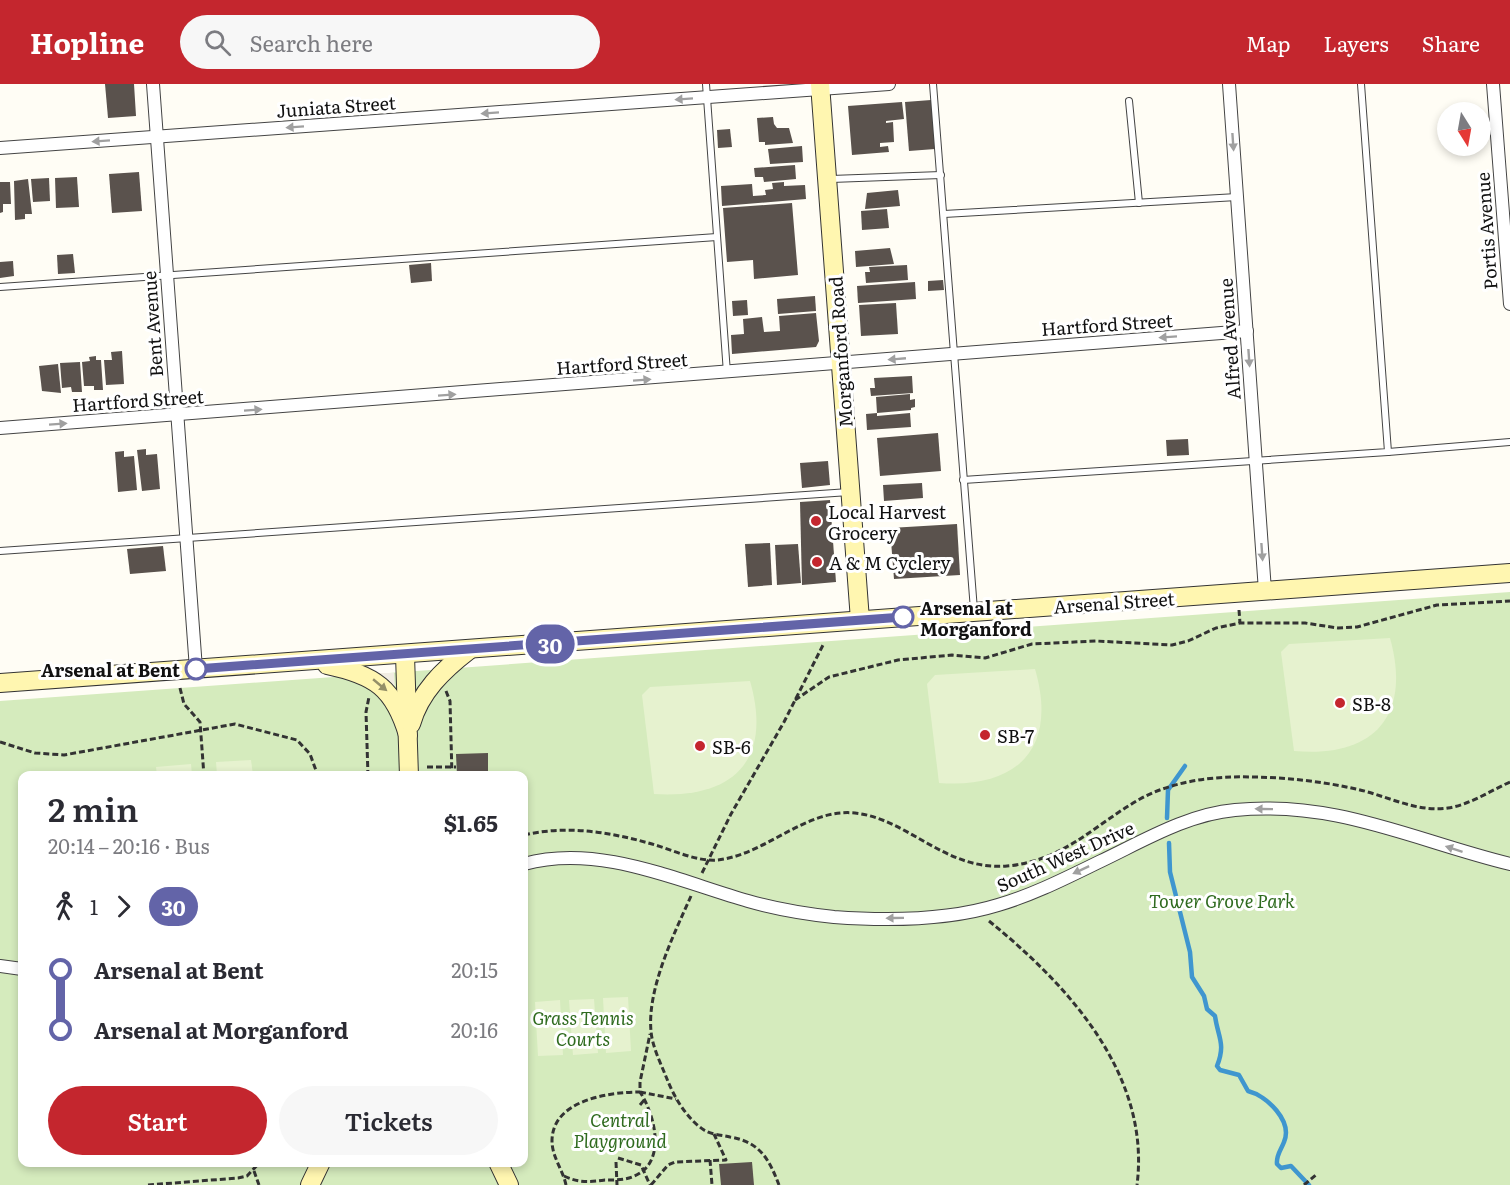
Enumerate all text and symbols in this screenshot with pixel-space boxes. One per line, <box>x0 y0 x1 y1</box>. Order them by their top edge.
search box <box>180 15 600 69</box>
text: Hopline <box>30 21 144 63</box>
icon: search <box>201 26 234 59</box>
text: Search here <box>249 26 373 59</box>
text: Map <box>1246 27 1291 58</box>
text: Layers <box>1324 27 1389 58</box>
text: Share <box>1422 27 1480 58</box>
street label: Juniata Street <box>275 88 397 124</box>
one-way arrow <box>675 94 694 103</box>
north arrow <box>1437 102 1491 156</box>
map controls <box>1437 102 1491 156</box>
one-way arrow <box>480 108 499 117</box>
one-way arrow <box>286 122 305 132</box>
one-way arrow <box>1229 133 1238 152</box>
one-way arrow <box>91 136 110 145</box>
street label: Portis Avenue <box>1468 171 1504 291</box>
street label: Bent Avenue <box>135 270 169 378</box>
street label: Morganford Road <box>821 275 859 429</box>
street label: Alfred Avenue <box>1211 277 1247 401</box>
street label: Hartford Street <box>1040 306 1175 342</box>
one-way arrow <box>1158 333 1177 342</box>
street label: Hartford Street <box>555 345 690 381</box>
one-way arrow <box>1244 348 1253 367</box>
one-way arrow <box>887 354 906 364</box>
one-way arrow <box>632 375 651 385</box>
street label: Hartford Street <box>71 382 206 418</box>
one-way arrow <box>438 390 457 400</box>
one-way arrow <box>243 405 262 414</box>
one-way arrow <box>49 419 68 429</box>
place label: Local Harvest Grocery <box>828 498 947 546</box>
marker: Local Harvest Grocery <box>809 514 823 528</box>
one-way arrow <box>1258 543 1267 562</box>
place label: A & M Cyclery <box>829 549 951 576</box>
marker: A & M Cyclery <box>810 555 824 569</box>
street label: Arsenal Street <box>1052 584 1176 620</box>
place label: Arsenal at Morganford <box>920 594 1032 642</box>
marker: Arsenal at Morganford <box>892 606 914 628</box>
line badge: 30 <box>523 624 577 664</box>
text: 30 <box>538 629 562 660</box>
place label: Arsenal at Bent <box>41 656 180 683</box>
marker: Arsenal at Bent <box>185 658 207 680</box>
one-way arrow <box>372 679 388 692</box>
place label: SB-8 <box>1352 690 1391 717</box>
marker: SB-8 <box>1333 696 1347 710</box>
place label: SB-7 <box>997 722 1034 749</box>
marker: SB-7 <box>978 728 992 742</box>
place label: SB-6 <box>712 733 751 760</box>
marker: SB-6 <box>693 739 707 753</box>
text: 2 min <box>48 783 139 832</box>
one-way arrow <box>1255 804 1274 814</box>
text: $1.65 <box>444 806 498 839</box>
street label: South West Drive <box>992 814 1138 898</box>
text: 20:14 – 20:16 · Bus <box>48 830 210 860</box>
one-way arrow <box>1445 844 1463 853</box>
one-way arrow <box>1073 866 1090 875</box>
park label: Tower Grove Park <box>1149 887 1295 914</box>
icon: walk <box>48 890 81 923</box>
icon: forward <box>107 890 140 923</box>
text: 1 <box>90 891 98 921</box>
text: 30 <box>161 891 186 922</box>
one-way arrow <box>885 913 904 923</box>
text: Arsenal at Bent <box>94 953 264 986</box>
text: 20:15 <box>451 954 498 984</box>
park label: Grass Tennis Courts <box>532 1004 634 1052</box>
text: Arsenal at Morganford <box>94 1013 349 1046</box>
text: 20:16 <box>451 1014 498 1044</box>
button: Start <box>48 1086 267 1155</box>
button: Tickets <box>279 1086 498 1155</box>
park label: Central Playground <box>573 1106 667 1154</box>

